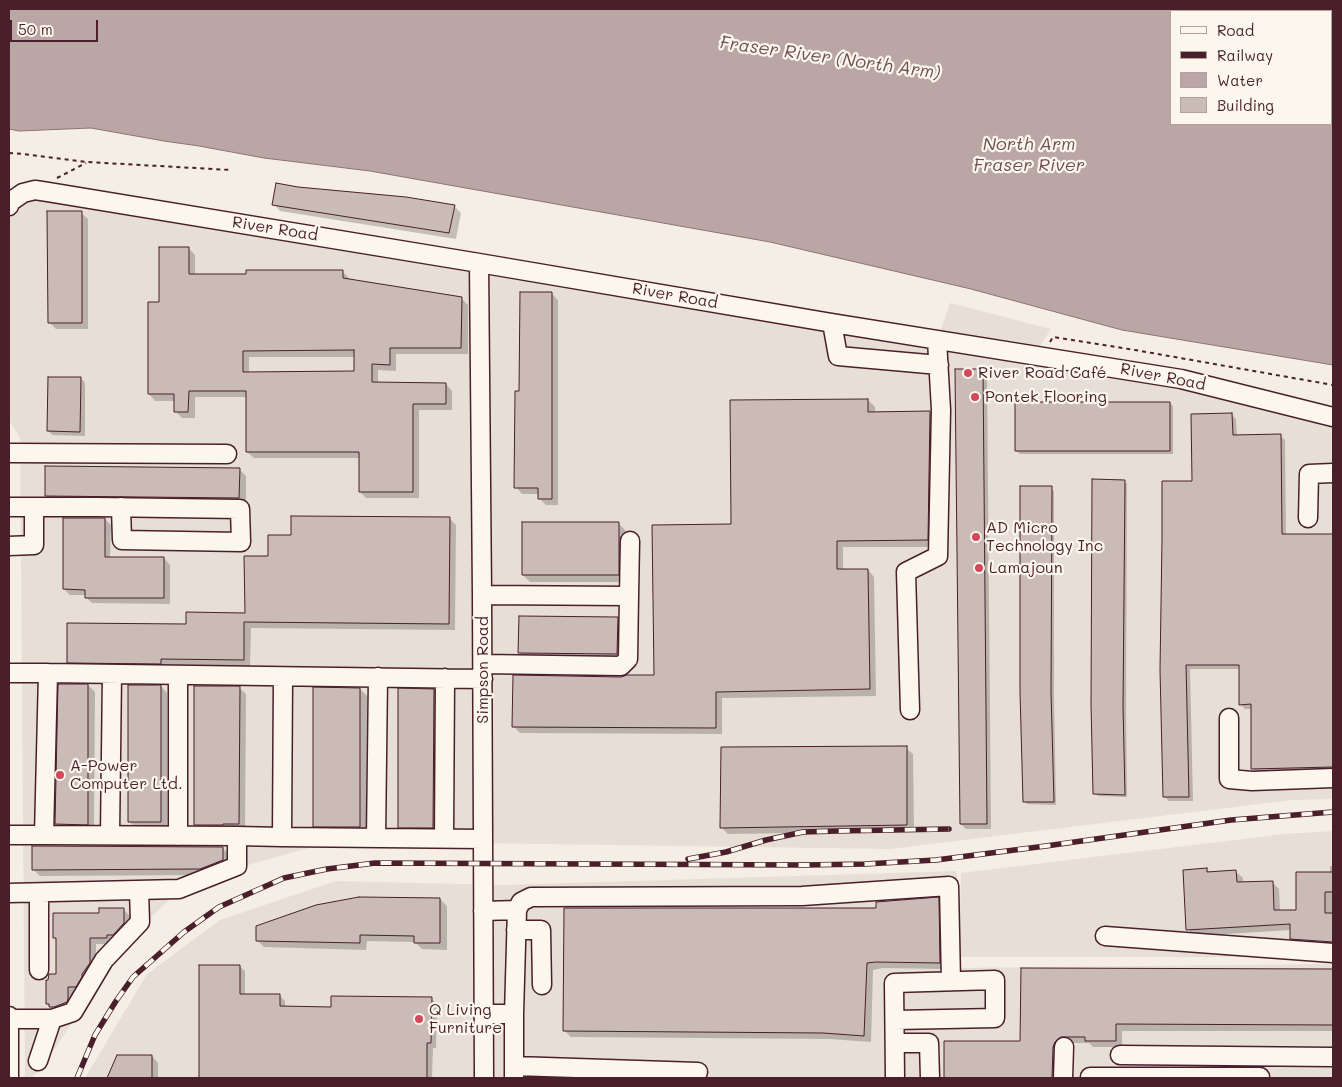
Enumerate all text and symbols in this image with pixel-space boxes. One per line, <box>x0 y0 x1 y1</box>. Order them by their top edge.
scale bar <box>12 10 100 42</box>
legend <box>1170 10 1332 125</box>
text: 50 m <box>18 19 53 39</box>
text: Road <box>1217 20 1254 40</box>
water label: Fraser River (North Arm) <box>718 32 942 84</box>
text: Railway <box>1217 45 1273 65</box>
text: Water <box>1217 70 1263 90</box>
text: Building <box>1217 95 1274 115</box>
water label: North Arm Fraser River <box>973 133 1085 176</box>
street label: River Road <box>231 213 319 245</box>
street label: River Road <box>631 279 719 313</box>
street label: River Road <box>1119 359 1207 395</box>
place label: River Road Café <box>978 363 1107 383</box>
marker: River Road Café <box>962 367 974 379</box>
place label: Pontek Flooring <box>985 387 1107 407</box>
marker: Pontek Flooring <box>969 391 981 403</box>
place label: AD Micro Technology Inc <box>986 518 1103 556</box>
marker: AD Micro Technology Inc <box>970 531 982 543</box>
place label: Lamajoun <box>989 558 1063 578</box>
marker: Lamajoun <box>973 562 985 574</box>
street label: Simpson Road <box>473 616 493 724</box>
place label: A-Power Computer Ltd. <box>70 756 183 794</box>
marker: A-Power Computer Ltd. <box>54 769 66 781</box>
place label: Q Living Furniture <box>429 1000 502 1038</box>
marker: Q Living Furniture <box>413 1013 425 1025</box>

